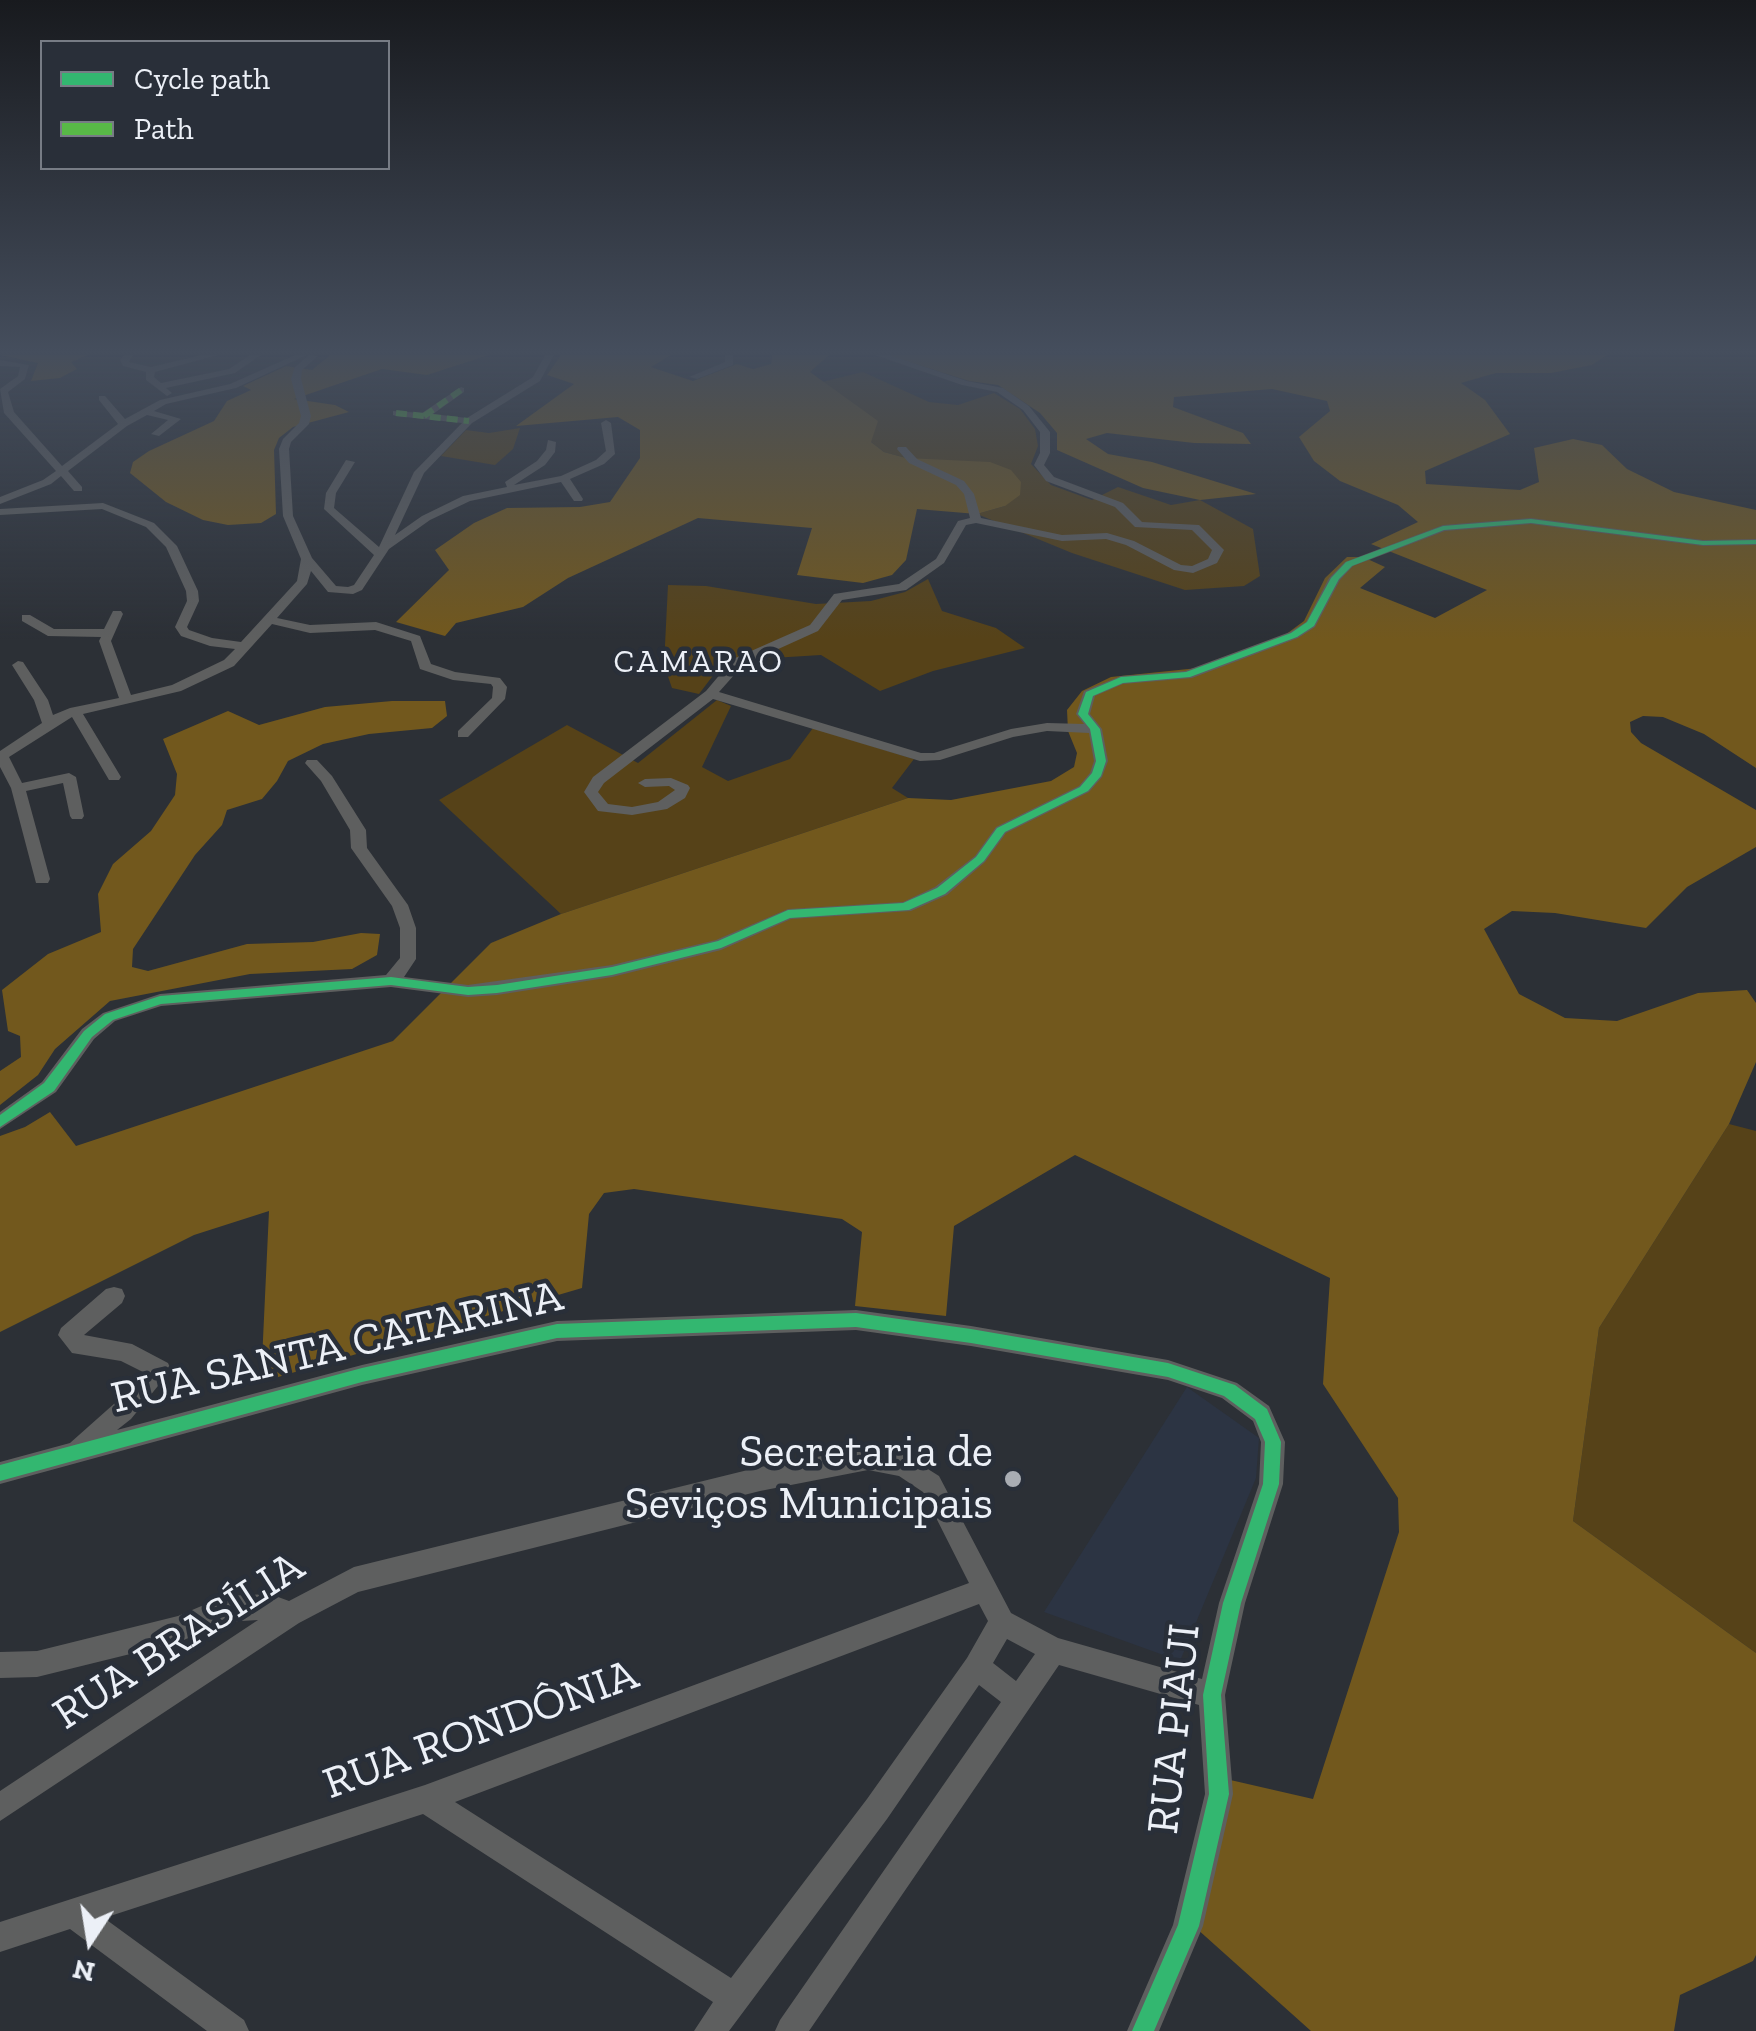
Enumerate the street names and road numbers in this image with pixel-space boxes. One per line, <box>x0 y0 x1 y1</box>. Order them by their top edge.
street label: RUA SANTA CATARINA <box>106 1270 568 1426</box>
street label: RUA BRASÍLIA <box>44 1540 314 1742</box>
street label: RUA PIAUI <box>1137 1621 1213 1837</box>
street label: RUA RONDÔNIA <box>316 1648 646 1812</box>

